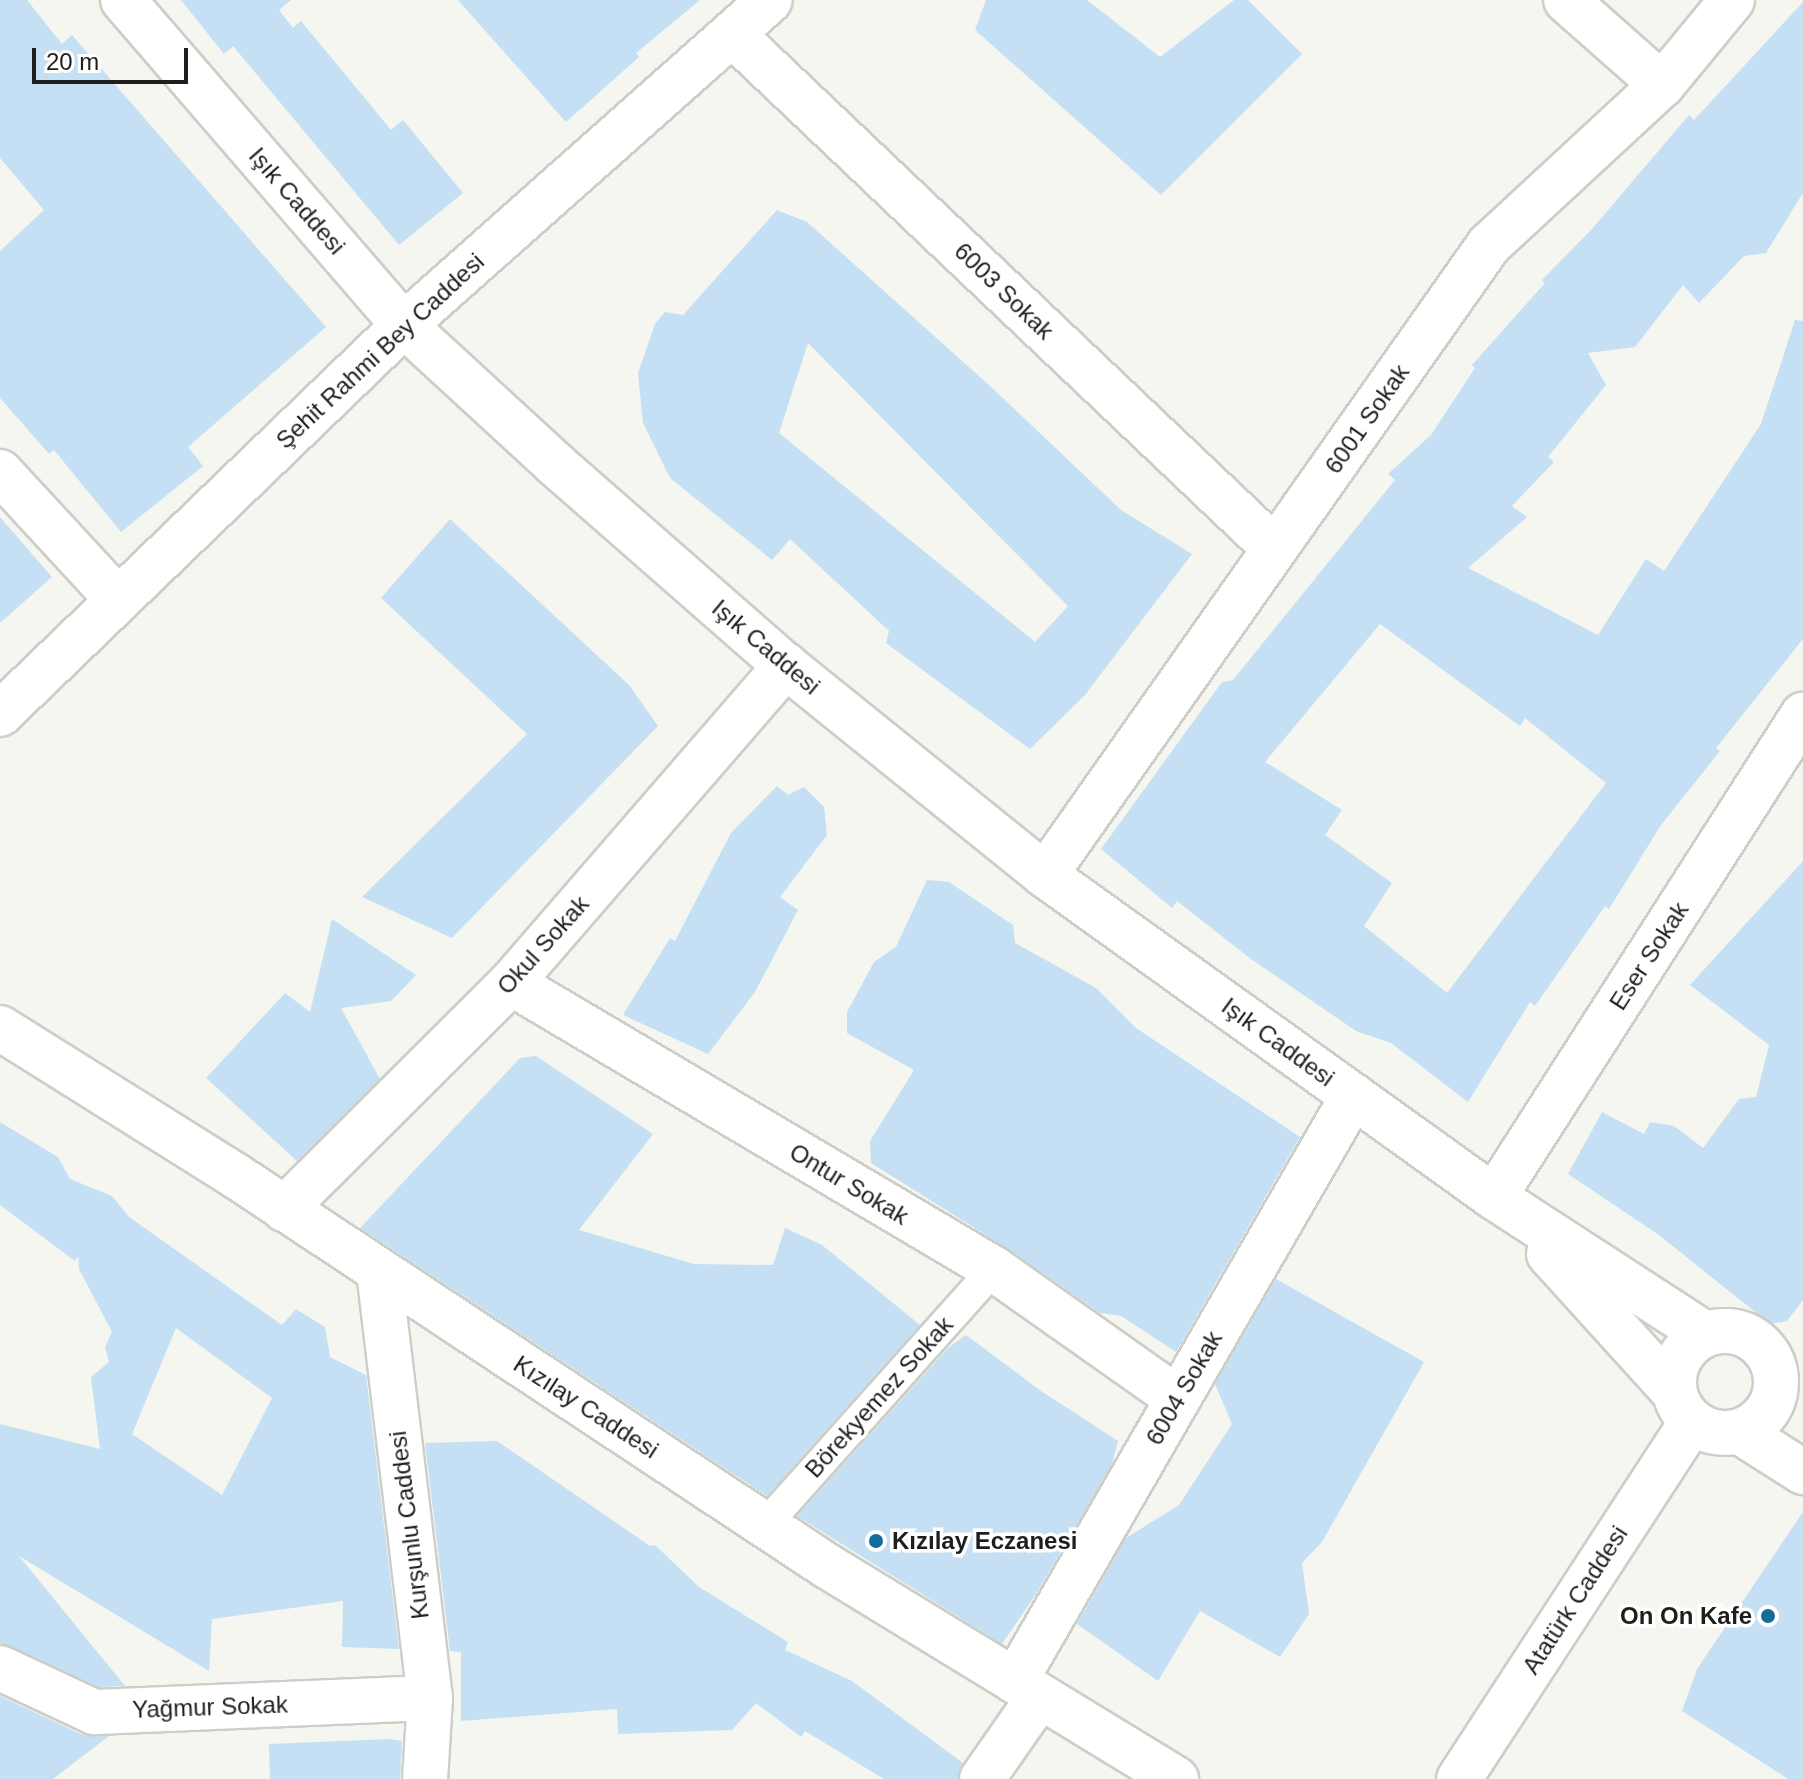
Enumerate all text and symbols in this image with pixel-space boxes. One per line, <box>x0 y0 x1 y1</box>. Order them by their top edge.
scale bar <box>36 32 192 82</box>
text: 20 m <box>46 48 99 75</box>
street label: Işık Caddesi <box>243 142 351 260</box>
street label: 6003 Sokak <box>948 237 1060 345</box>
street label: Şehit Rahmi Bey Caddesi <box>270 247 490 455</box>
street label: 6001 Sokak <box>1319 359 1415 479</box>
street label: Işık Caddesi <box>706 594 826 700</box>
street label: Okul Sokak <box>491 890 595 1000</box>
street label: Eser Sokak <box>1604 897 1694 1015</box>
street label: Işık Caddesi <box>1216 992 1340 1092</box>
street label: Ontur Sokak <box>784 1137 914 1231</box>
street label: Börekyemez Sokak <box>799 1311 959 1483</box>
street label: 6004 Sokak <box>1140 1326 1228 1450</box>
street label: Kızılay Caddesi <box>508 1350 664 1464</box>
street label: Kurşunlu Caddesi <box>383 1429 435 1621</box>
street label: Atatürk Caddesi <box>1516 1521 1634 1679</box>
place label: Kızılay Eczanesi <box>892 1527 1077 1555</box>
marker: Kızılay Eczanesi <box>867 1532 885 1550</box>
place label: On On Kafe <box>1620 1602 1752 1630</box>
marker: On On Kafe <box>1759 1607 1777 1625</box>
street label: Yağmur Sokak <box>132 1690 288 1724</box>

